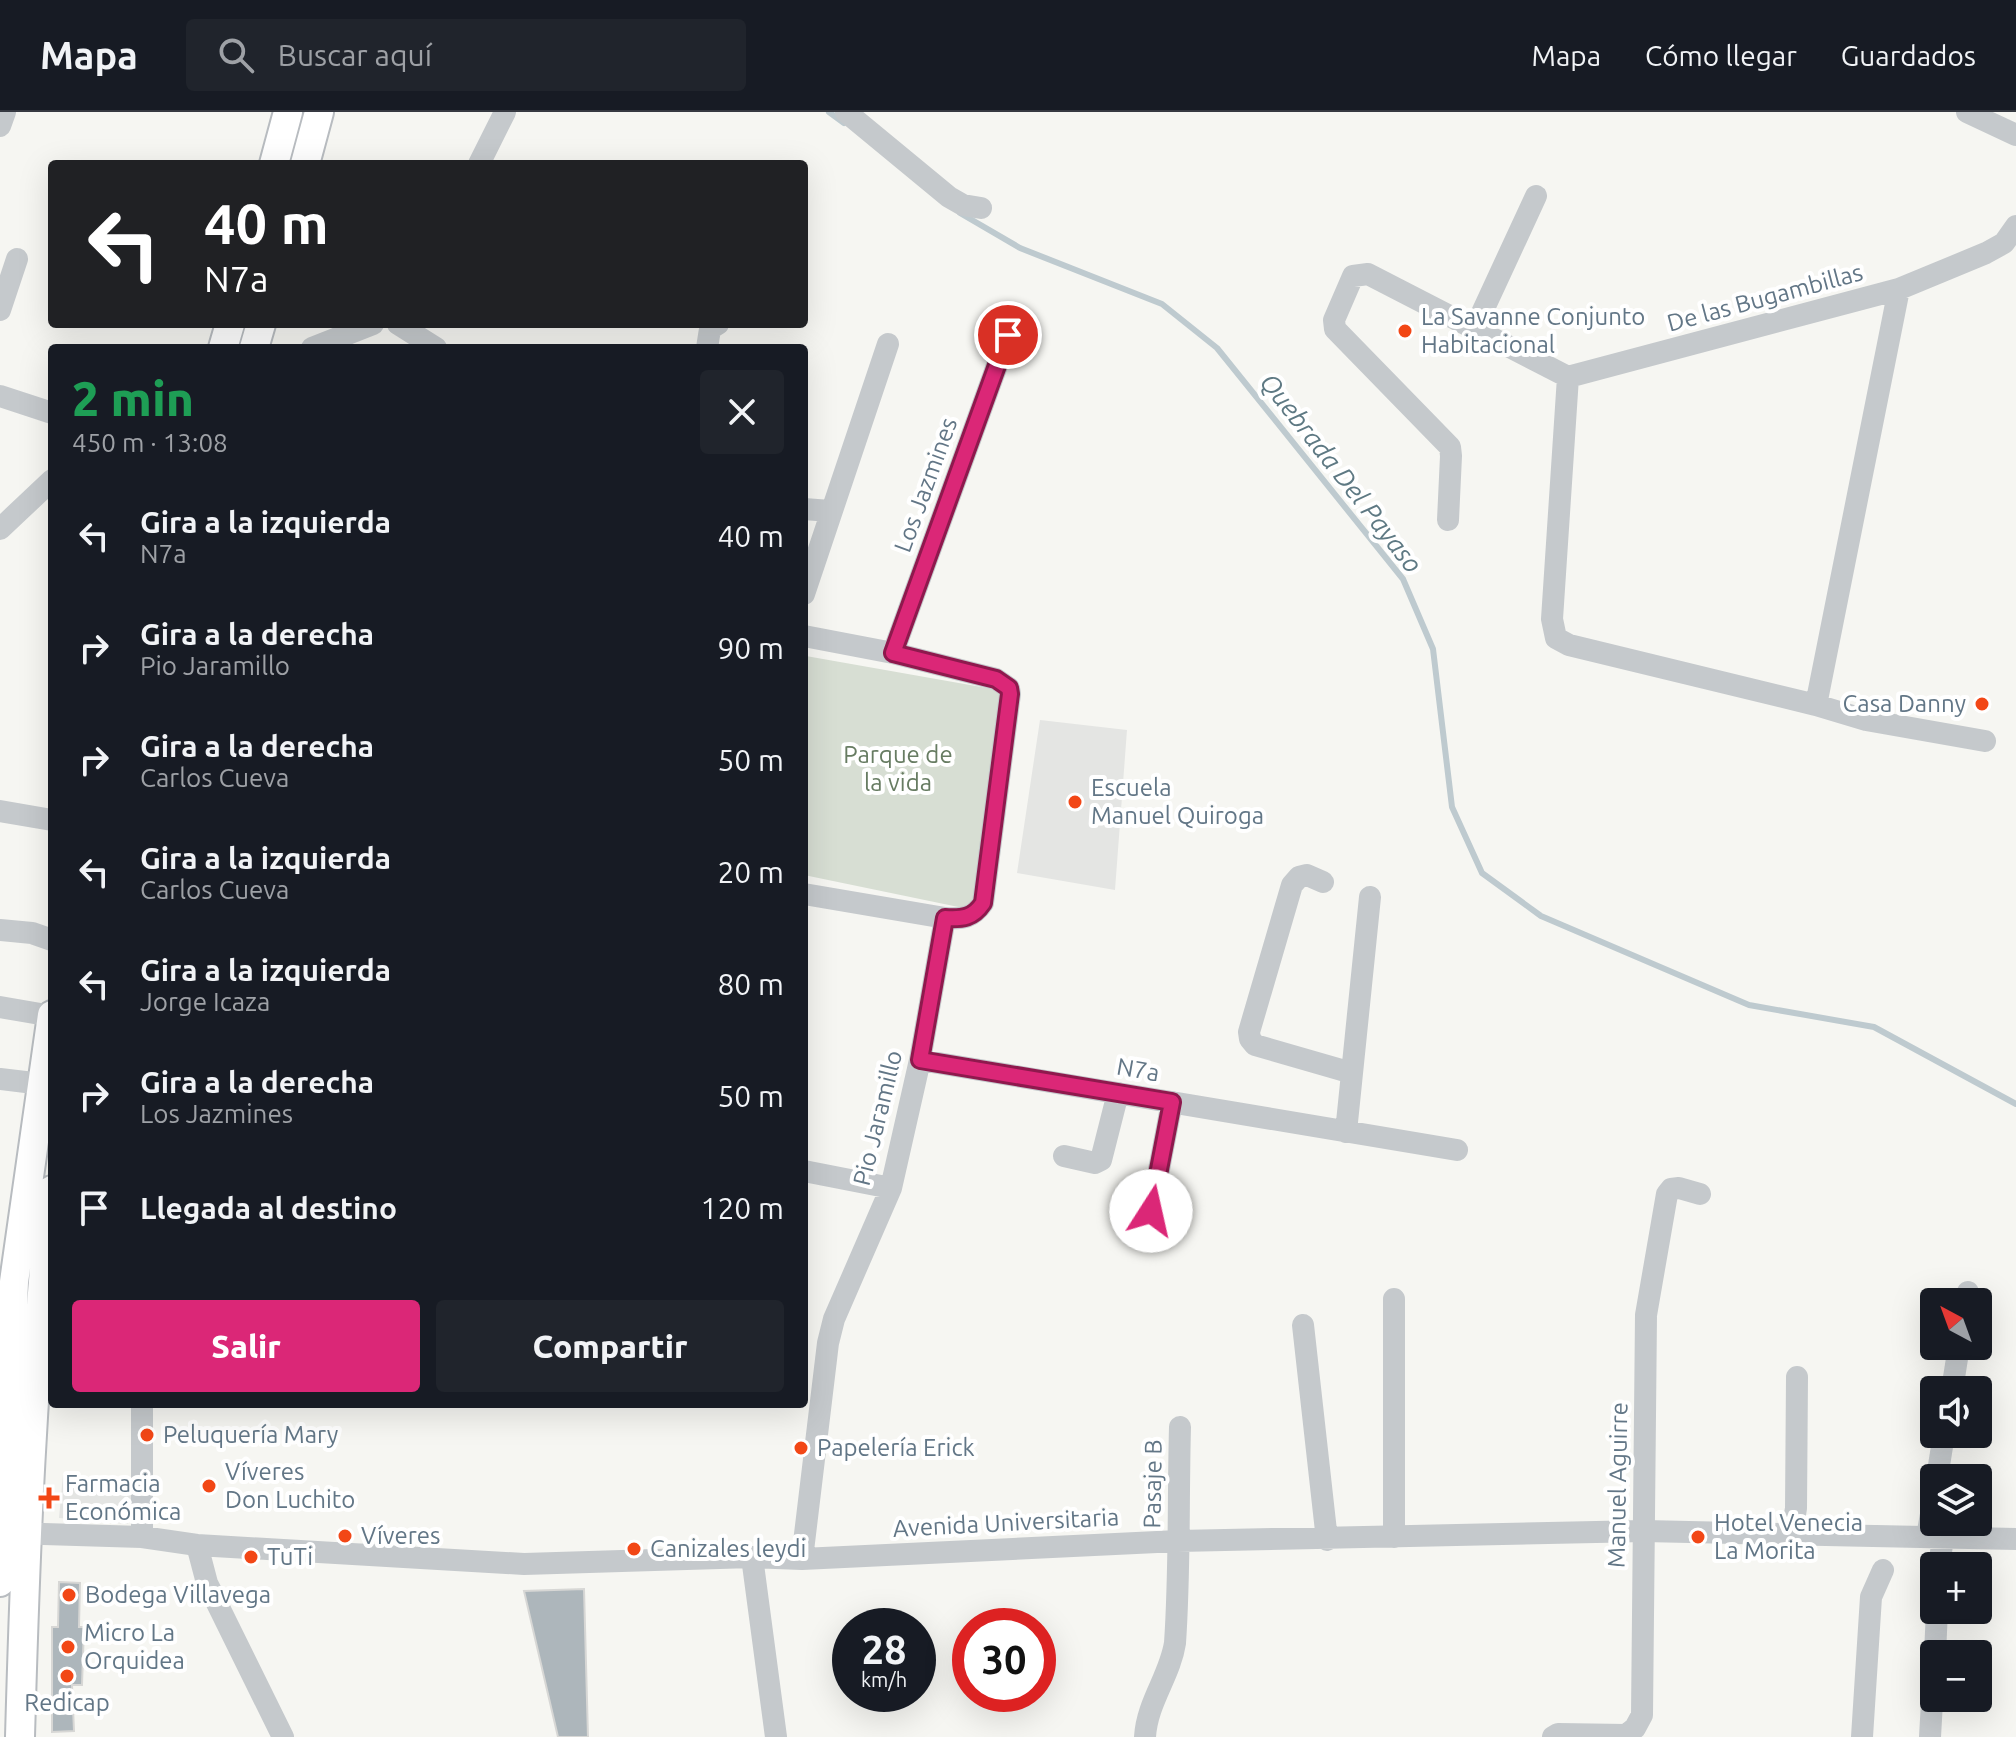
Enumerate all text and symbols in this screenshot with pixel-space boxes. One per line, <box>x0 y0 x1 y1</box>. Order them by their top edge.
search box <box>186 19 746 91</box>
icon: search <box>214 33 258 77</box>
text: Mapa <box>40 34 138 76</box>
text: Buscar aquí <box>278 38 432 72</box>
text: Mapa <box>1532 40 1601 71</box>
text: Cómo llegar <box>1645 40 1797 71</box>
text: Guardados <box>1841 40 1976 71</box>
icon: left <box>72 192 176 296</box>
text: 40 m <box>204 192 329 255</box>
text: N7a <box>204 258 269 299</box>
street label: De las Bugambillas <box>1664 258 1866 337</box>
pin <box>974 301 1042 369</box>
place label: La Savanne Conjunto Habitacional <box>1421 303 1645 358</box>
icon: arrive <box>986 313 1030 357</box>
marker: La Savanne Conjunto Habitacional <box>1396 322 1414 340</box>
water label: Quebrada Del Payaso <box>1254 367 1428 579</box>
button: close <box>700 370 784 454</box>
text: 2 min <box>72 371 194 425</box>
street label: Los Jazmines <box>889 414 962 556</box>
text: 450 m · 13:08 <box>72 428 228 457</box>
text: Gira a la izquierda <box>140 505 391 539</box>
icon: left <box>72 514 116 558</box>
text: 40 m <box>717 519 784 553</box>
text: N7a <box>140 539 187 568</box>
text: Gira a la derecha <box>140 617 374 651</box>
icon: right <box>72 626 116 670</box>
text: 90 m <box>717 631 784 665</box>
text: Pio Jaramillo <box>140 651 290 680</box>
place label: Casa Danny <box>1843 690 1966 717</box>
marker: Casa Danny <box>1973 695 1991 713</box>
text: Gira a la derecha <box>140 729 374 763</box>
icon: right <box>72 738 116 782</box>
park label: Parque de la vida <box>843 741 953 796</box>
text: 50 m <box>717 743 784 777</box>
text: Carlos Cueva <box>140 763 289 792</box>
place label: Escuela Manuel Quiroga <box>1091 774 1264 829</box>
marker: Escuela Manuel Quiroga <box>1066 793 1084 811</box>
text: Gira a la izquierda <box>140 841 391 875</box>
icon: left <box>72 850 116 894</box>
text: 20 m <box>717 855 784 889</box>
text: Carlos Cueva <box>140 875 289 904</box>
text: Gira a la izquierda <box>140 953 391 987</box>
icon: left <box>72 962 116 1006</box>
text: 80 m <box>717 967 784 1001</box>
text: Jorge Icaza <box>140 987 270 1016</box>
street label: Pio Jaramillo <box>848 1047 907 1188</box>
street label: N7a <box>1115 1052 1162 1087</box>
text: Gira a la derecha <box>140 1065 374 1099</box>
icon: right <box>72 1074 116 1118</box>
text: 50 m <box>717 1079 784 1113</box>
text: Los Jazmines <box>140 1099 293 1128</box>
position arrow <box>1109 1169 1193 1253</box>
icon: arrive <box>72 1186 116 1230</box>
text: Llegada al destino <box>140 1191 397 1225</box>
text: 120 m <box>700 1191 784 1225</box>
north arrow <box>1920 1288 1992 1360</box>
map controls <box>1920 1288 1992 1712</box>
button: Salir <box>72 1300 420 1392</box>
button: Compartir <box>436 1300 784 1392</box>
button: sound <box>1920 1376 1992 1448</box>
street label: Manuel Aguirre <box>1603 1402 1632 1568</box>
place label: Peluquería Mary <box>163 1421 339 1448</box>
marker: Peluquería Mary <box>138 1426 156 1444</box>
place label: Papelería Erick <box>817 1434 975 1461</box>
marker: Papelería Erick <box>792 1439 810 1457</box>
street label: Pasaje B <box>1138 1439 1167 1529</box>
place label: Víveres Don Luchito <box>225 1458 355 1513</box>
button: layers <box>1920 1464 1992 1536</box>
place label: Farmacia Económica <box>65 1470 181 1525</box>
marker: Víveres Don Luchito <box>200 1477 218 1495</box>
marker: Farmacia Económica <box>40 1489 58 1507</box>
street label: Avenida Universitaria <box>892 1503 1120 1542</box>
place label: Hotel Venecia La Morita <box>1714 1509 1863 1564</box>
place label: Víveres <box>361 1522 440 1549</box>
marker: Víveres <box>336 1527 354 1545</box>
marker: Hotel Venecia La Morita <box>1689 1528 1707 1546</box>
place label: Canizales leydi <box>650 1535 806 1562</box>
marker: Canizales leydi <box>625 1540 643 1558</box>
place label: TuTi <box>267 1543 313 1570</box>
marker: TuTi <box>242 1548 260 1566</box>
button: + <box>1920 1552 1992 1624</box>
place label: Bodega Villavega <box>85 1581 271 1608</box>
marker: Bodega Villavega <box>60 1586 78 1604</box>
speed limit sign: 30 <box>952 1608 1056 1712</box>
place label: Micro La Orquidea <box>84 1619 185 1674</box>
text: 28 <box>861 1627 907 1672</box>
marker: Micro La Orquidea <box>59 1638 77 1656</box>
button: − <box>1920 1640 1992 1712</box>
marker: Redicap <box>58 1667 76 1685</box>
text: km/h <box>861 1668 907 1691</box>
place label: Redicap <box>24 1689 110 1716</box>

